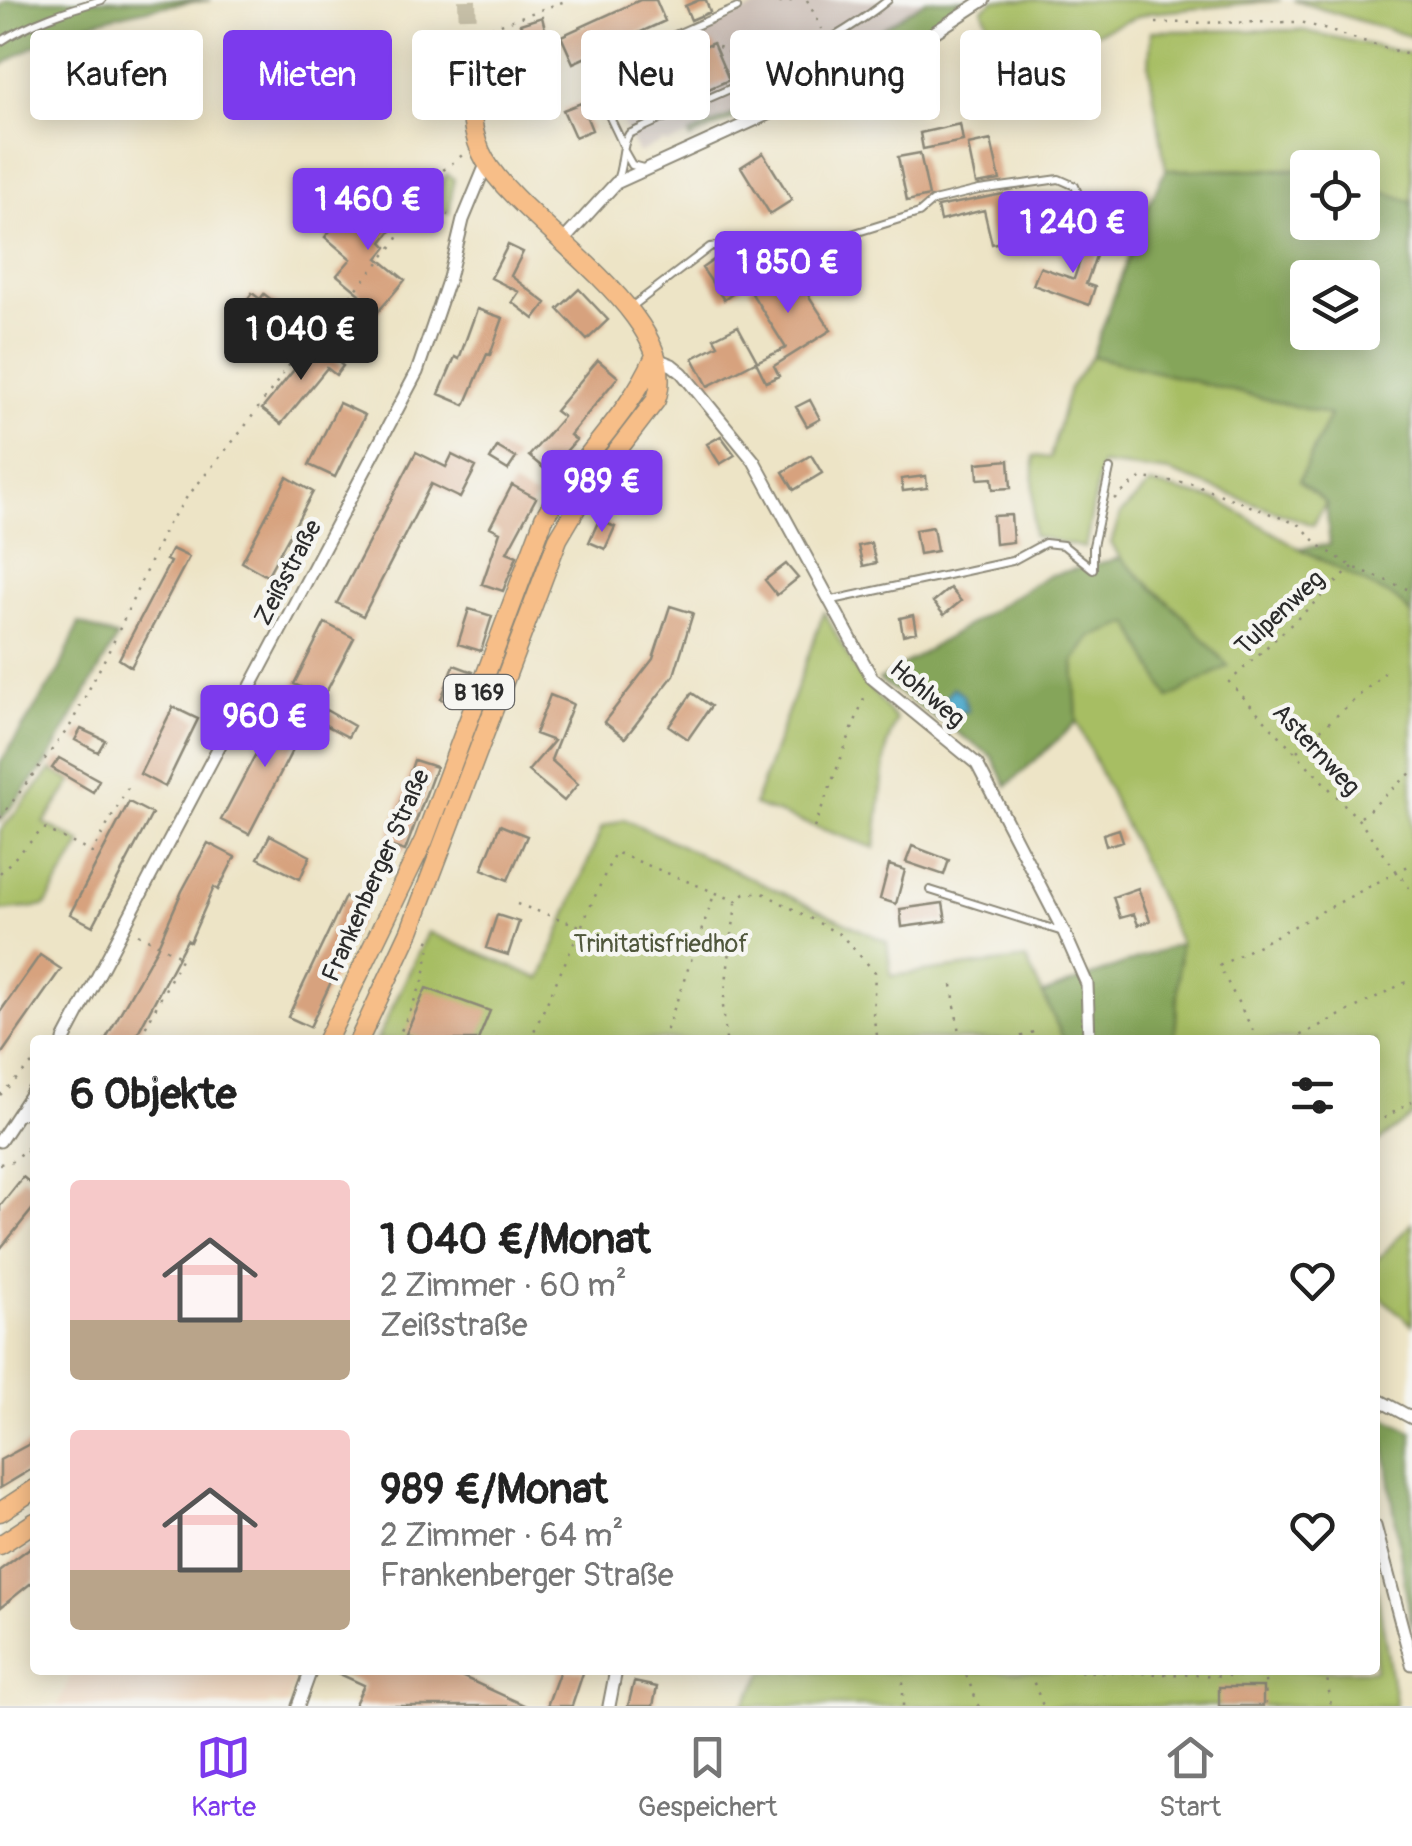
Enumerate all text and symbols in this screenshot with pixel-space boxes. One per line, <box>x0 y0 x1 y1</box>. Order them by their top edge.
chip: Kaufen <box>30 30 203 120</box>
chip: Mieten <box>223 30 392 120</box>
chip: Filter <box>412 30 561 120</box>
chip: Neu <box>581 30 710 120</box>
chip: Wohnung <box>730 30 940 120</box>
chip: Haus <box>960 30 1101 120</box>
map controls <box>1290 150 1380 350</box>
button: locate <box>1290 150 1380 240</box>
pin: 1 460 € <box>276 168 460 253</box>
text: 1 460 € <box>315 180 421 220</box>
pin: 1 240 € <box>981 191 1165 276</box>
text: 1 240 € <box>1020 203 1126 243</box>
pin: 1 850 € <box>696 231 880 316</box>
text: 1 850 € <box>737 243 839 283</box>
button: layers <box>1290 260 1380 350</box>
pin: 1 040 € <box>209 298 393 383</box>
text: 1 040 € <box>246 310 356 350</box>
pin: 989 € <box>532 450 672 535</box>
text: 989 € <box>563 462 641 502</box>
street label: Zeißstraße <box>248 514 329 631</box>
street label: Tulpenweg <box>1229 564 1331 662</box>
street label: Hohlweg <box>883 654 971 735</box>
road number: B 169 <box>444 675 514 709</box>
pin: 960 € <box>195 685 335 770</box>
text: 960 € <box>222 697 308 737</box>
street label: Asternweg <box>1265 698 1366 803</box>
street label: Frankenberger Straße <box>316 764 437 987</box>
park label: Trinitatisfriedhof <box>574 929 748 960</box>
icon: filters <box>1285 1068 1340 1123</box>
text: 6 Objekte <box>70 1069 236 1121</box>
text: 1 040 €/Monat <box>380 1214 651 1266</box>
icon: home <box>150 1220 270 1340</box>
icon: heart <box>1285 1253 1340 1308</box>
text: 2 Zimmer · 60 m² <box>380 1266 627 1306</box>
text: Zeißstraße <box>380 1306 527 1346</box>
text: 989 €/Monat <box>380 1464 608 1516</box>
icon: home <box>150 1470 270 1590</box>
icon: heart <box>1285 1503 1340 1558</box>
text: 2 Zimmer · 64 m² <box>380 1516 623 1556</box>
text: Frankenberger Straße <box>380 1556 674 1596</box>
tab: Karte <box>191 1730 256 1825</box>
tab: Gespeichert <box>638 1730 777 1825</box>
tab: Start <box>1159 1730 1221 1825</box>

